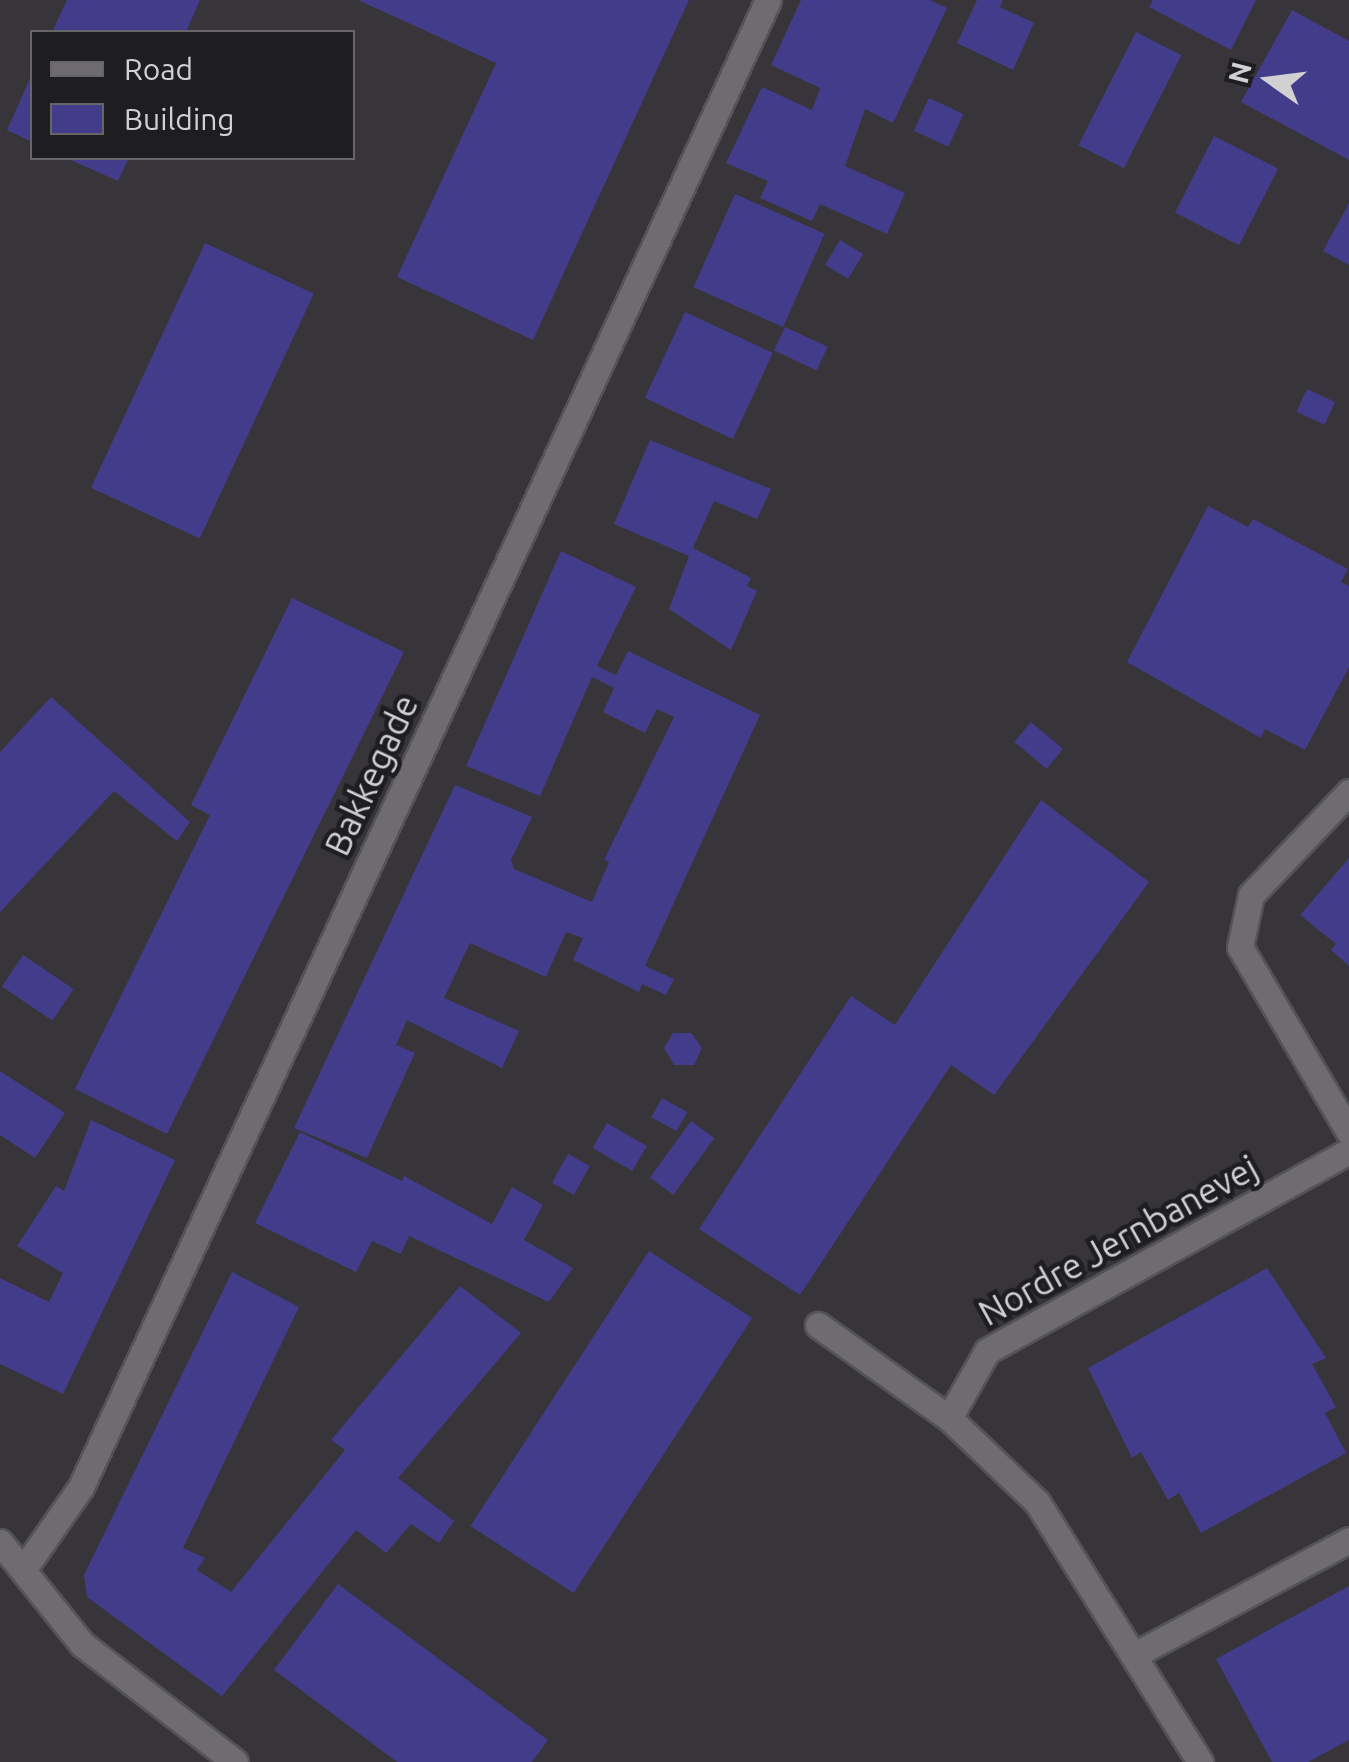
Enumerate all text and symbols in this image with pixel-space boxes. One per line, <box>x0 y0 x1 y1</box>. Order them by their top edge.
legend <box>30 30 355 160</box>
north arrow <box>1219 30 1319 130</box>
text: Road <box>124 52 193 86</box>
text: N <box>1222 59 1257 87</box>
text: Building <box>124 102 235 136</box>
street label: Bakkegade <box>316 688 426 862</box>
street label: Nordre Jernbanevej <box>971 1146 1265 1334</box>

